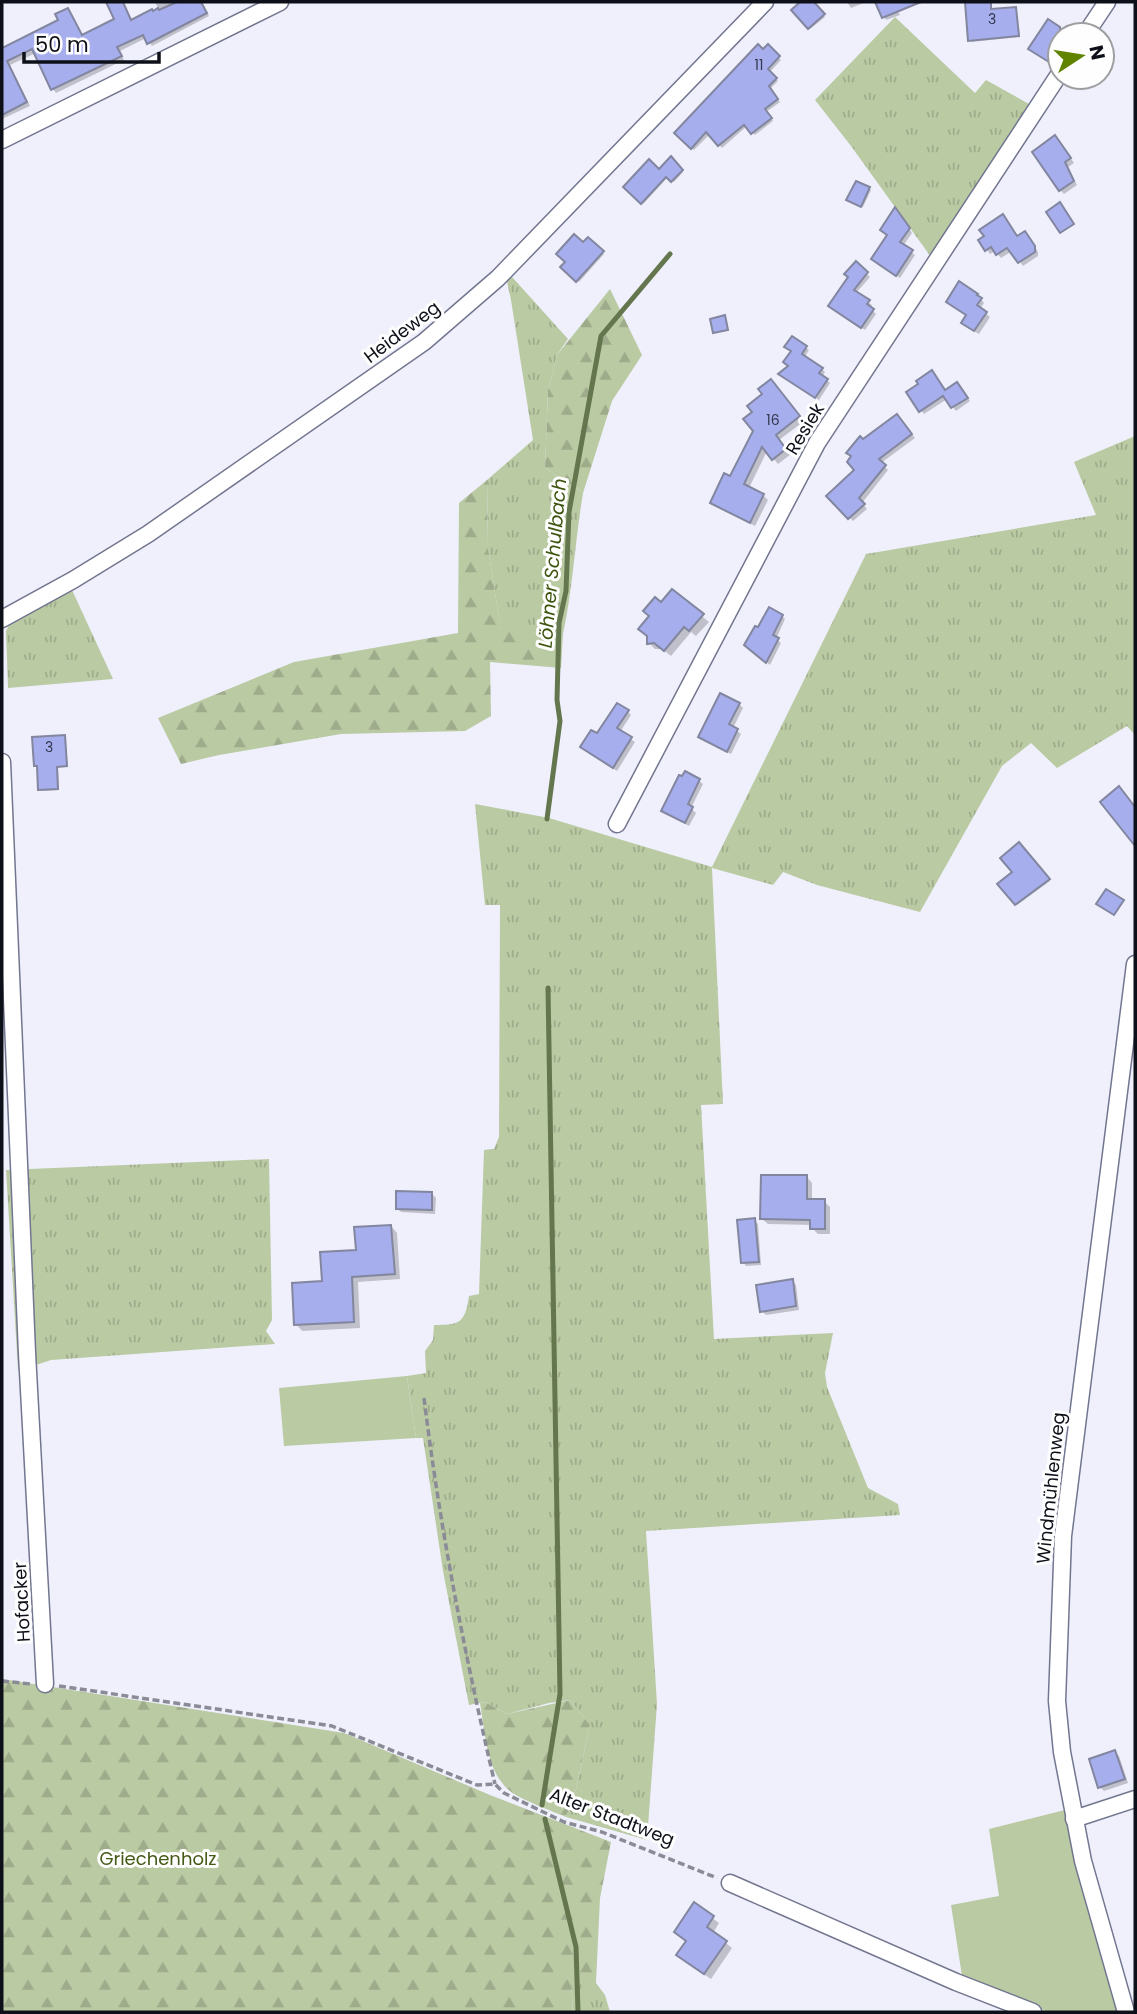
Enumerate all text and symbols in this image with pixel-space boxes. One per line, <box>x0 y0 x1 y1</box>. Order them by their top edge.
house number: 3 <box>988 9 996 29</box>
scale bar <box>24 21 159 65</box>
north arrow <box>1046 21 1116 91</box>
text: 50 m <box>35 30 89 59</box>
text: N <box>1082 43 1112 62</box>
house number: 11 <box>755 55 763 75</box>
street label: Heideweg <box>358 295 445 369</box>
street label: Resiek <box>779 398 830 459</box>
house number: 16 <box>766 410 780 430</box>
water label: Löhner Schulbach <box>532 477 573 649</box>
house number: 3 <box>45 737 53 757</box>
street label: Windmühlenweg <box>1030 1411 1071 1565</box>
street label: Hofacker <box>7 1561 36 1643</box>
street label: Alter Stadtweg <box>546 1781 678 1852</box>
park label: Griechenholz <box>99 1846 217 1871</box>

